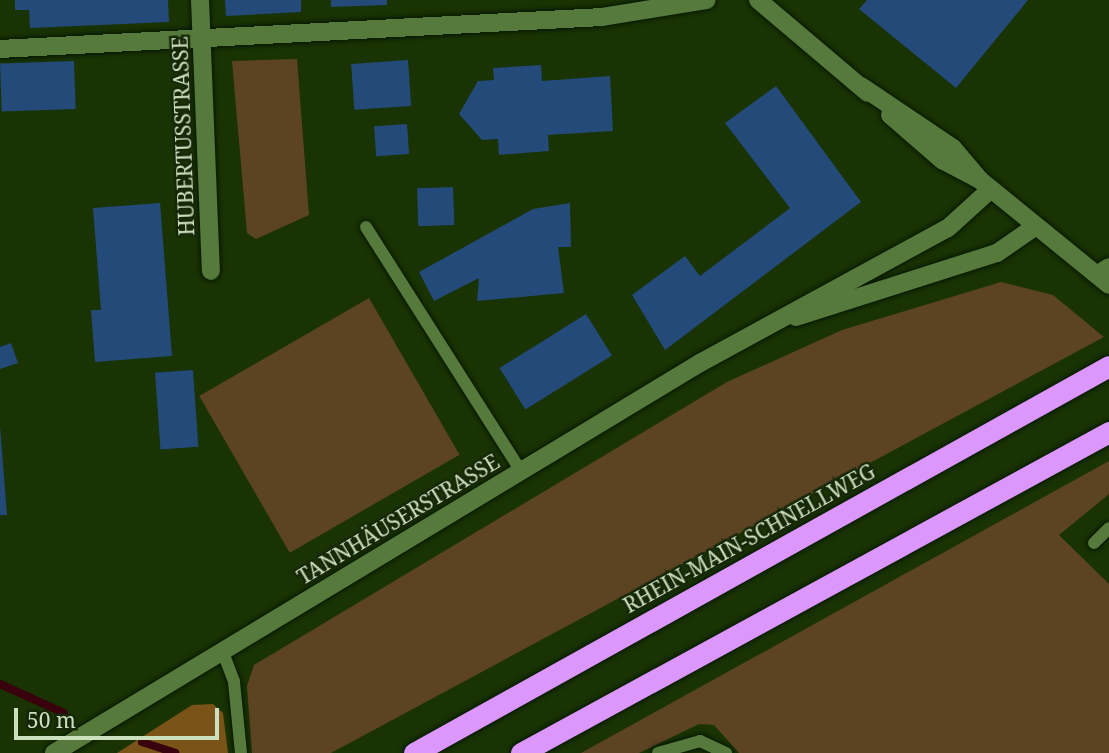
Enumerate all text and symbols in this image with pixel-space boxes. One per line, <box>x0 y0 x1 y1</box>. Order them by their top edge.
street label: HUBERTUSSTRASSE <box>167 36 199 236</box>
street label: TANNHÄUSERSTRASSE <box>292 449 504 589</box>
street label: RHEIN-MAIN-SCHNELLWEG <box>619 458 879 618</box>
scale bar <box>18 694 222 738</box>
text: 50 m <box>27 706 76 734</box>

